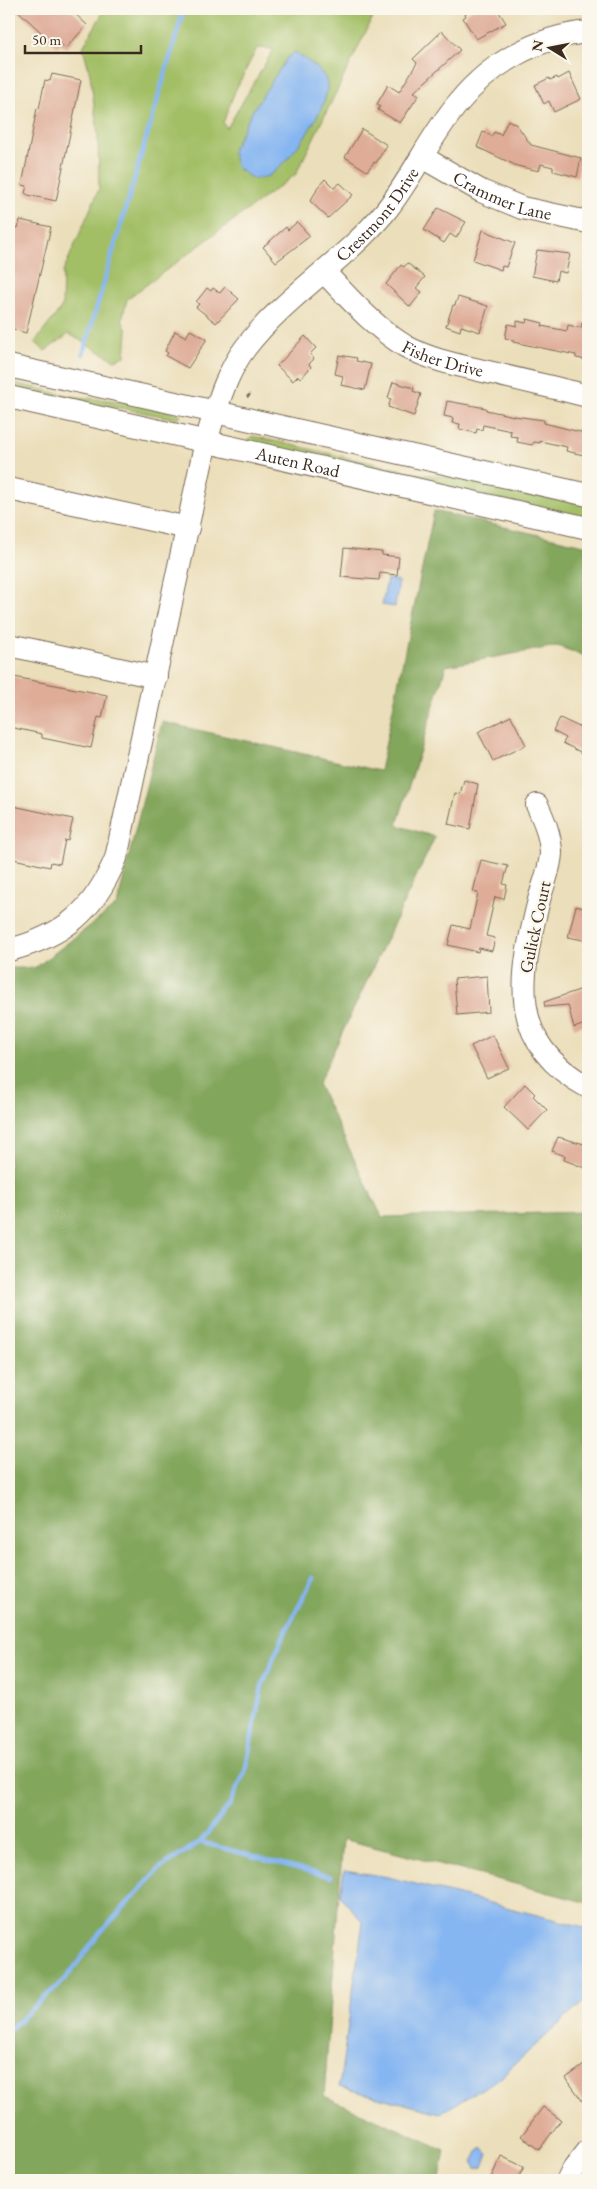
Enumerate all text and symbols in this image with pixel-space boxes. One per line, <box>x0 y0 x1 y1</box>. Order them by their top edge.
scale bar <box>25 22 141 54</box>
north arrow <box>524 22 574 72</box>
text: 50 m <box>32 30 61 49</box>
text: N <box>527 38 547 53</box>
street label: Crestmont Drive <box>331 163 423 266</box>
street label: Crammer Lane <box>449 165 554 225</box>
street label: Fisher Drive <box>398 334 486 382</box>
street label: Auten Road <box>253 441 343 483</box>
street label: Gulick Court <box>514 878 556 975</box>

